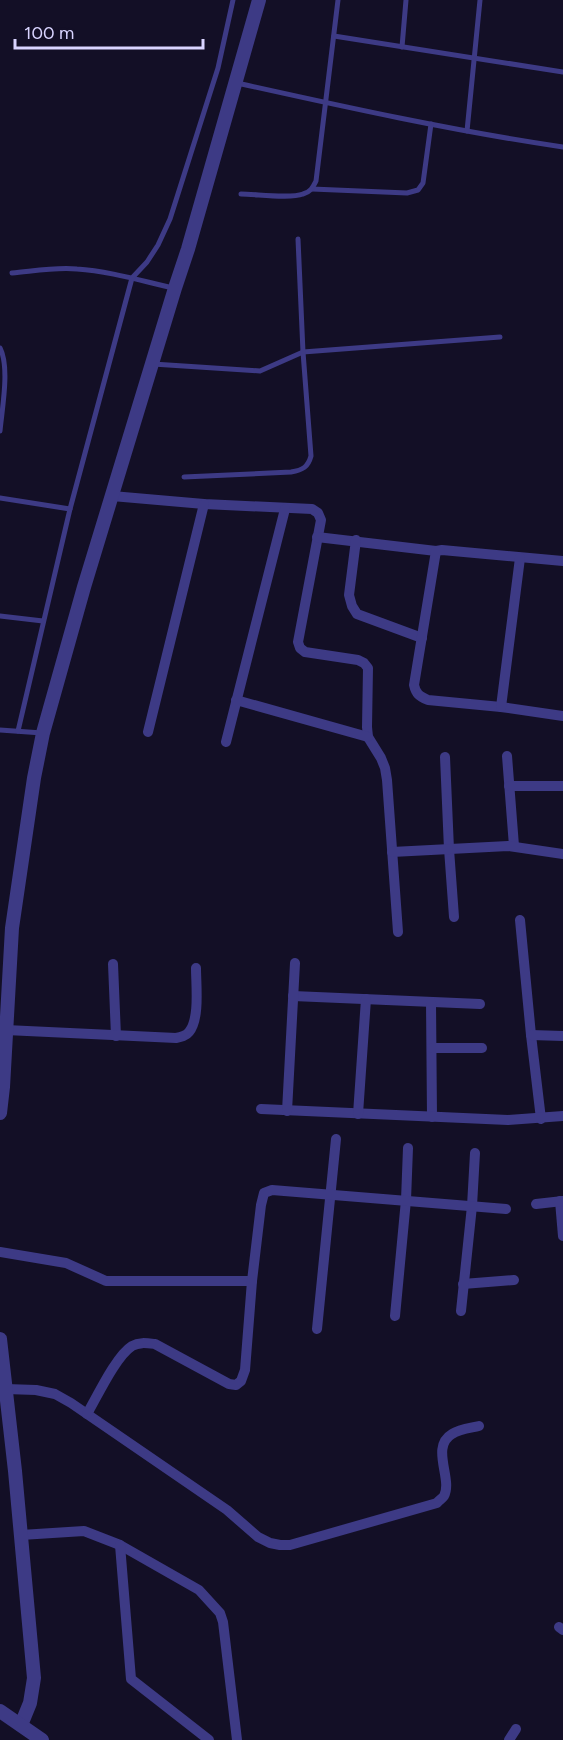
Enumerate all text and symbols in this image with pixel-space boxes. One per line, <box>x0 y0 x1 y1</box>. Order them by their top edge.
scale bar <box>15 12 202 50</box>
text: 100 m <box>24 22 74 44</box>

